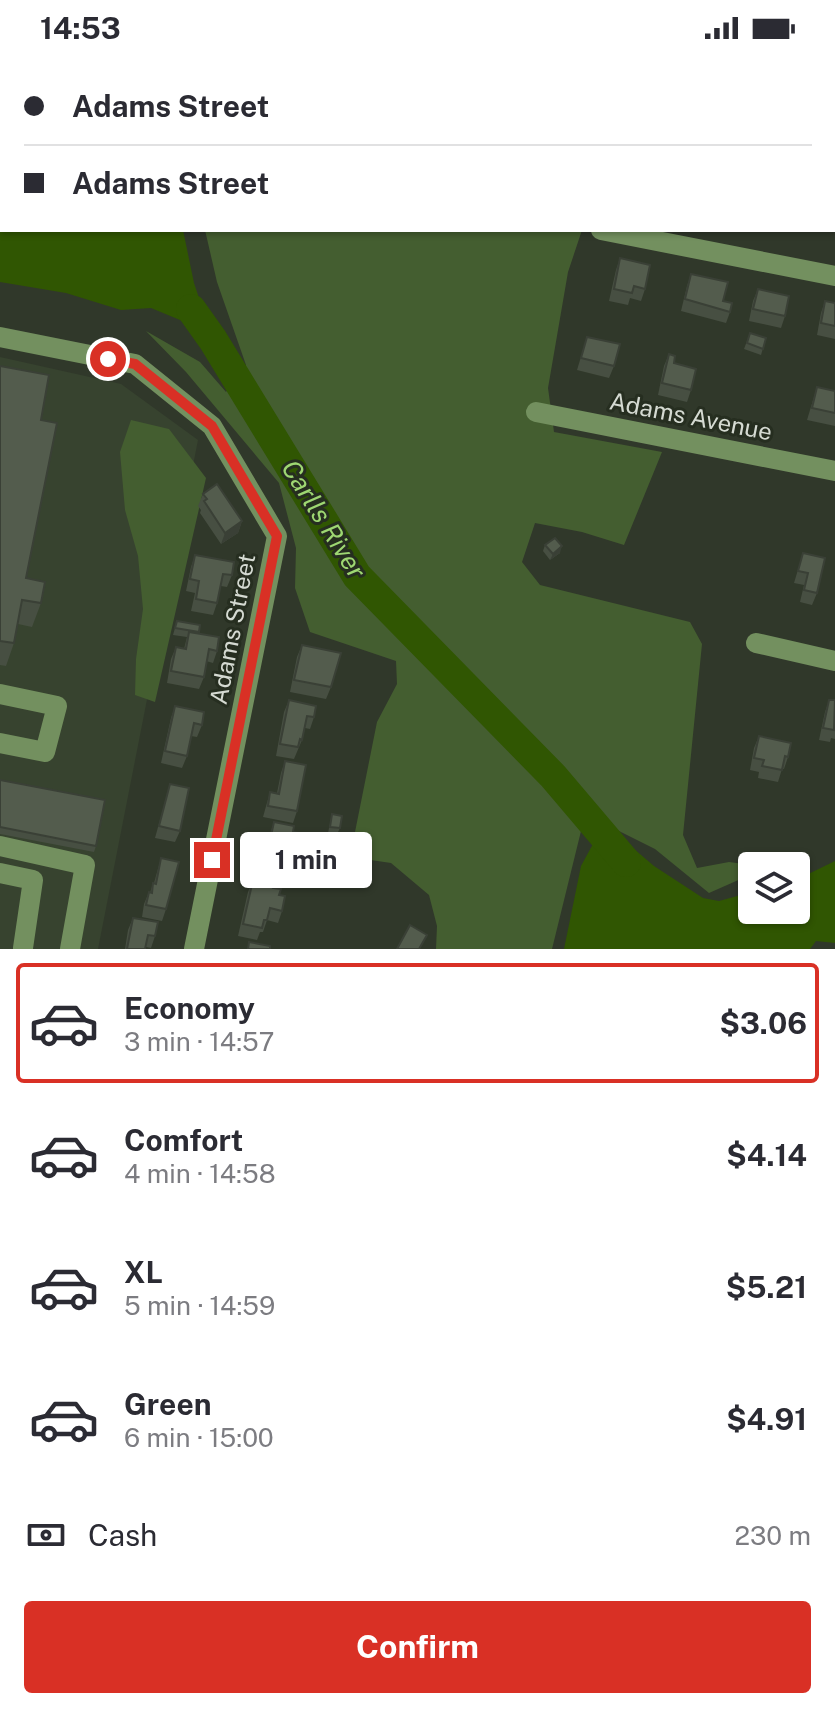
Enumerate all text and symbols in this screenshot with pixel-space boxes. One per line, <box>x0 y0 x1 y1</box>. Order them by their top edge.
text: 14:53 <box>40 10 121 46</box>
text: Adams Street <box>72 88 269 124</box>
text: Adams Street <box>72 165 269 201</box>
route start <box>90 341 126 377</box>
street label: Adams Avenue <box>607 386 775 446</box>
water label: Carlls River <box>275 454 373 584</box>
street label: Adams Street <box>204 551 260 707</box>
callout: 1 min <box>240 832 372 888</box>
route end <box>194 842 230 878</box>
text: 1 min <box>275 844 337 875</box>
map controls <box>738 852 810 924</box>
button: layers <box>738 852 810 924</box>
icon: car <box>28 987 100 1059</box>
text: Economy <box>124 990 255 1026</box>
text: $3.06 <box>719 1005 807 1041</box>
text: 3 min · 14:57 <box>124 1026 274 1057</box>
icon: car <box>28 1119 100 1191</box>
text: Comfort <box>124 1122 243 1158</box>
text: $4.14 <box>726 1137 807 1173</box>
text: 4 min · 14:58 <box>124 1158 275 1189</box>
icon: car <box>28 1251 100 1323</box>
text: XL <box>124 1254 163 1290</box>
text: $5.21 <box>726 1269 807 1305</box>
text: 5 min · 14:59 <box>124 1290 275 1321</box>
icon: car <box>28 1383 100 1455</box>
text: Green <box>124 1386 211 1422</box>
text: $4.91 <box>726 1401 807 1437</box>
text: 6 min · 15:00 <box>124 1422 274 1453</box>
icon: cash <box>24 1513 68 1557</box>
text: Cash <box>88 1517 157 1553</box>
text: 230 m <box>735 1520 811 1551</box>
button: Confirm <box>24 1601 811 1693</box>

